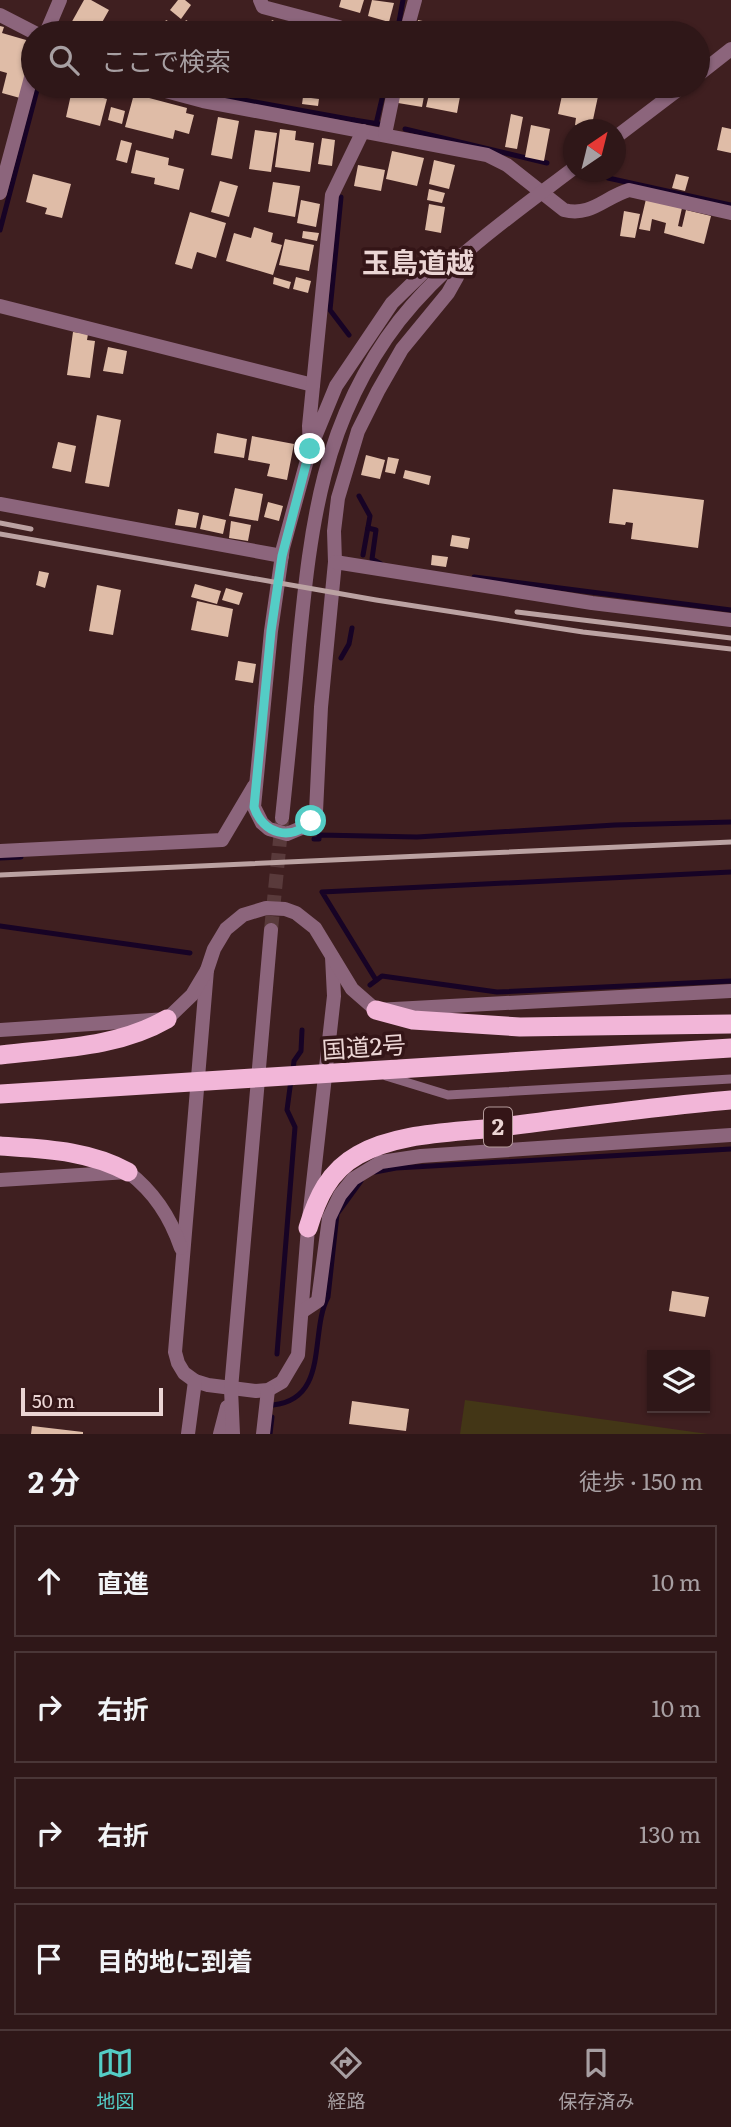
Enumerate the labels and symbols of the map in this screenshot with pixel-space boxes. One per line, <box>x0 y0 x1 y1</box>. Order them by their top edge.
north arrow <box>563 119 626 182</box>
district label: 玉島道越 <box>362 240 474 282</box>
route end <box>294 433 325 464</box>
route start <box>295 805 326 836</box>
street label: 国道2号 <box>321 1025 407 1066</box>
road number: 2 <box>484 1108 512 1146</box>
scale bar <box>21 1385 163 1417</box>

